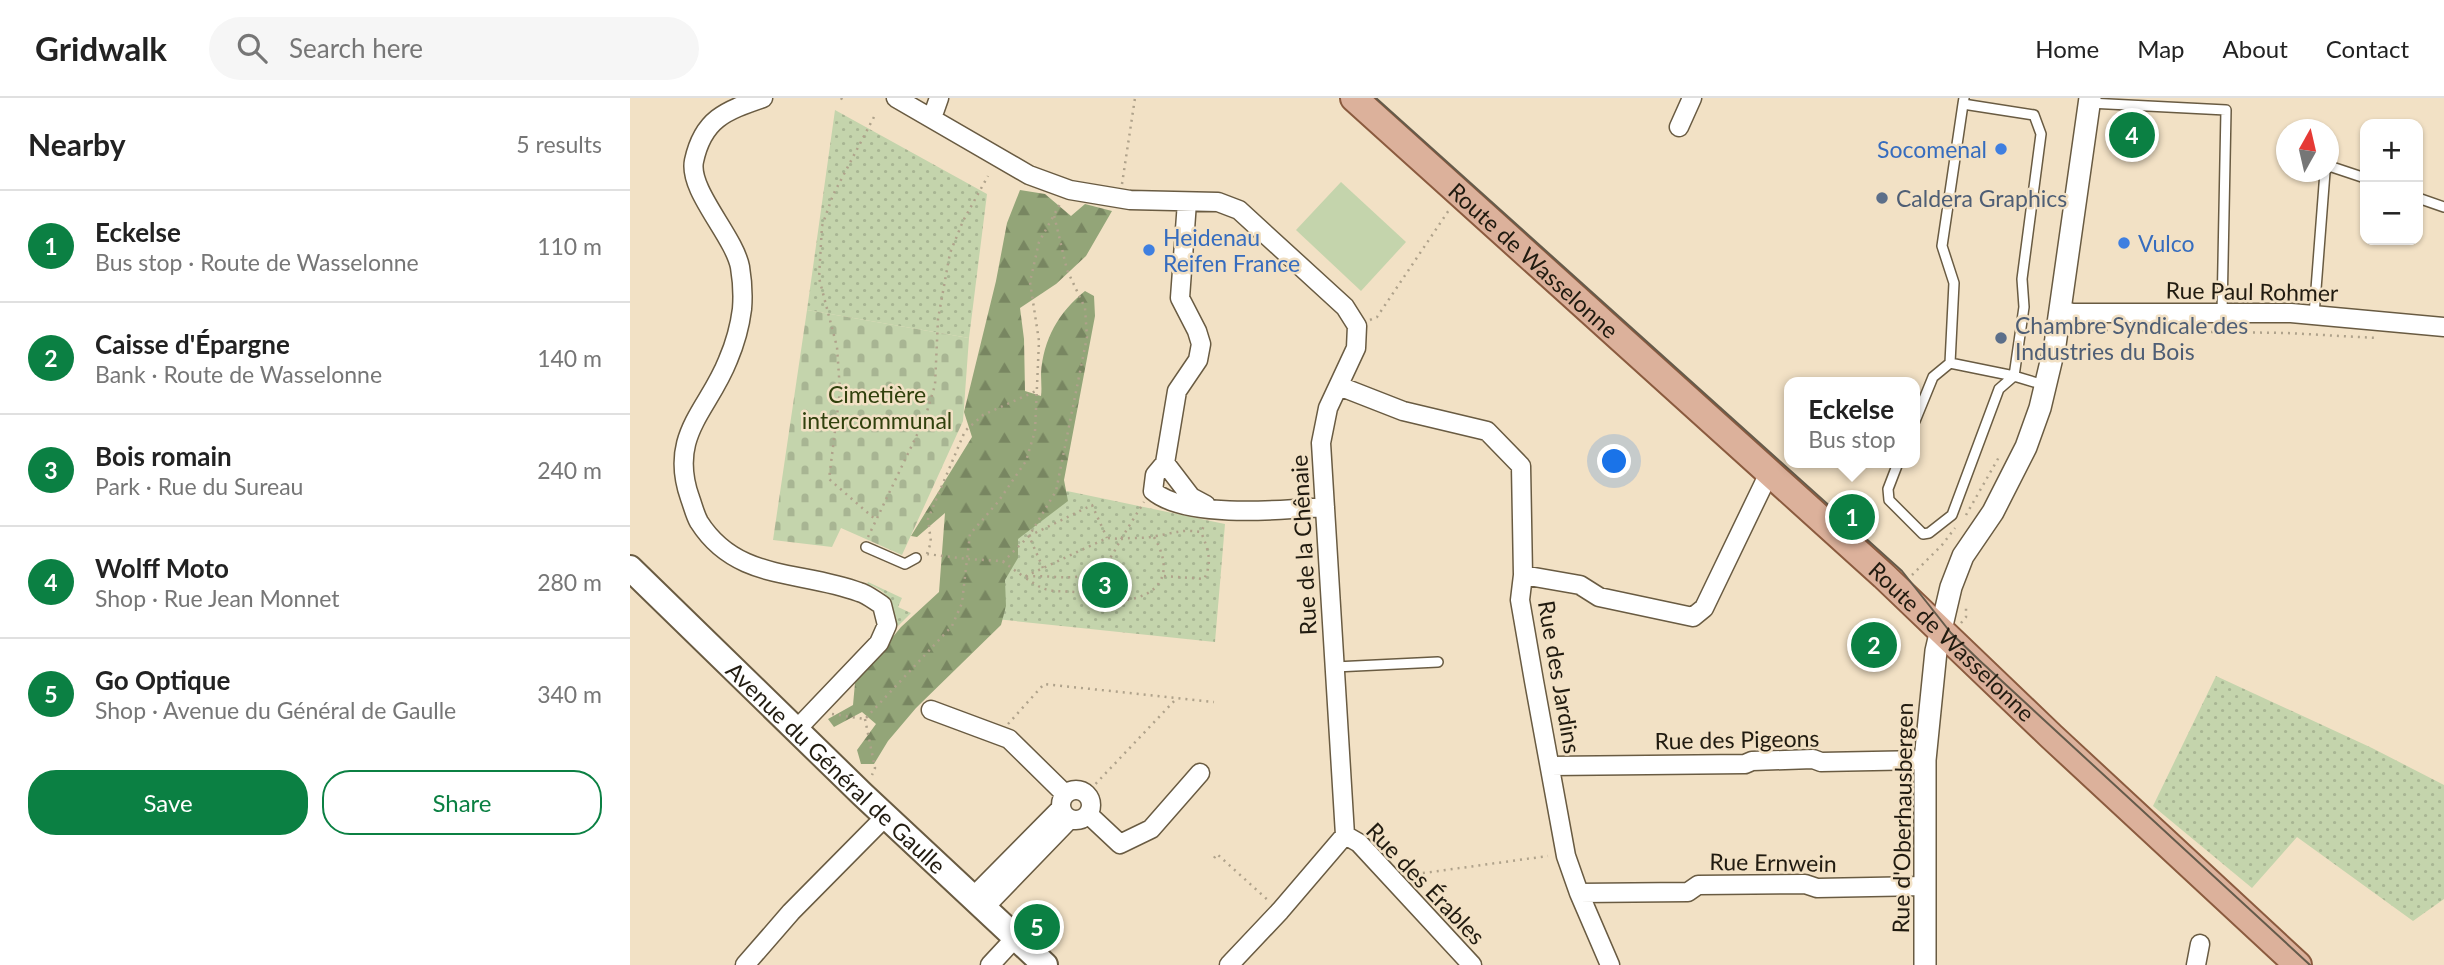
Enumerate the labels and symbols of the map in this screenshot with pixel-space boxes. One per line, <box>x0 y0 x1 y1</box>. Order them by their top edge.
pin: 4 <box>2109 109 2155 161</box>
north arrow <box>2276 119 2339 182</box>
place label: Socomenal <box>1877 135 1987 163</box>
marker: Socomenal <box>1993 141 2009 157</box>
street label: Route de Wasselonne <box>1443 176 1624 344</box>
place label: Caldera Graphics <box>1896 184 2067 212</box>
marker: Caldera Graphics <box>1874 190 1890 206</box>
place label: Heidenau Reifen France <box>1163 223 1300 277</box>
place label: Vulco <box>2138 229 2194 257</box>
marker: Vulco <box>2116 235 2132 251</box>
marker: Heidenau Reifen France <box>1141 242 1157 258</box>
street label: Rue Paul Rohmer <box>2165 275 2339 307</box>
place label: Chambre Syndicale des Industries du Bois <box>2015 311 2248 365</box>
marker: Chambre Syndicale des Industries du Bois <box>1993 330 2009 346</box>
park label: Cimetière intercommunal <box>802 380 952 434</box>
your location <box>1597 444 1631 478</box>
street label: Rue de la Chênaie <box>1284 454 1322 636</box>
pin: 1 <box>1829 491 1875 543</box>
street label: Route de Wasselonne <box>1863 555 2041 727</box>
pin: 3 <box>1082 559 1128 611</box>
street label: Rue des Jardins <box>1533 598 1587 756</box>
pin: 2 <box>1851 619 1897 671</box>
street label: Avenue du Général de Gaulle <box>721 656 952 879</box>
street label: Rue d'Oberhausbergen <box>1886 702 1918 934</box>
street label: Rue des Pigeons <box>1654 724 1820 754</box>
street label: Rue des Érables <box>1361 816 1491 950</box>
street label: Rue Ernwein <box>1709 847 1837 877</box>
pin: 5 <box>1014 901 1060 953</box>

